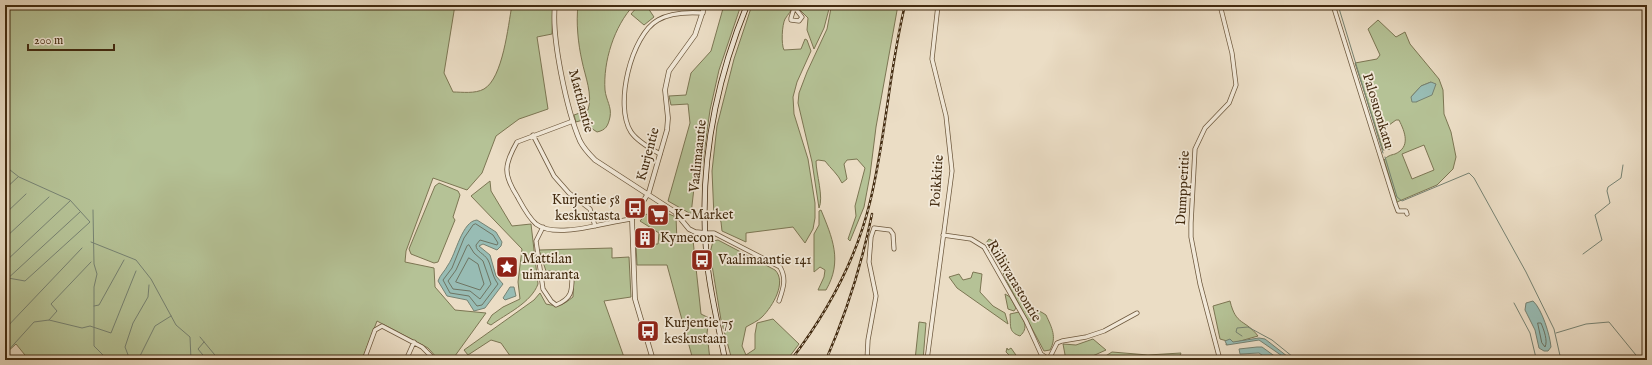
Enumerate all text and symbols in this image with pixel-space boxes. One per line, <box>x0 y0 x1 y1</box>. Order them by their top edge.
scale bar <box>28 26 114 52</box>
text: 200 m <box>34 33 63 48</box>
street label: Mattilantie <box>564 67 598 135</box>
street label: Palosuonkatu <box>1358 71 1398 151</box>
street label: Vaalimaantie <box>685 118 711 194</box>
street label: Kurjentie <box>632 125 664 183</box>
street label: Dumpperitie <box>1172 150 1194 226</box>
street label: Poikkitie <box>926 154 948 208</box>
place label: Kurjentie 58 keskustasta <box>552 191 621 225</box>
bus stop icon: Kurjentie 58 keskustasta <box>622 195 648 221</box>
supermarket icon: K-Market <box>645 202 671 228</box>
place label: K-Market <box>674 206 734 224</box>
building icon: Kymecon <box>632 225 658 251</box>
place label: Kymecon <box>660 229 715 247</box>
street label: Riihivarastontie <box>983 237 1046 326</box>
bus stop icon: Vaalimaantie 141 <box>689 247 715 273</box>
place label: Mattilan uimaranta <box>522 250 580 284</box>
place label: Vaalimaantie 141 <box>717 251 812 269</box>
place icon: Mattilan uimaranta <box>494 254 520 280</box>
place label: Kurjentie 75 keskustaan <box>664 314 733 348</box>
bus stop icon: Kurjentie 75 keskustaan <box>635 318 661 344</box>

